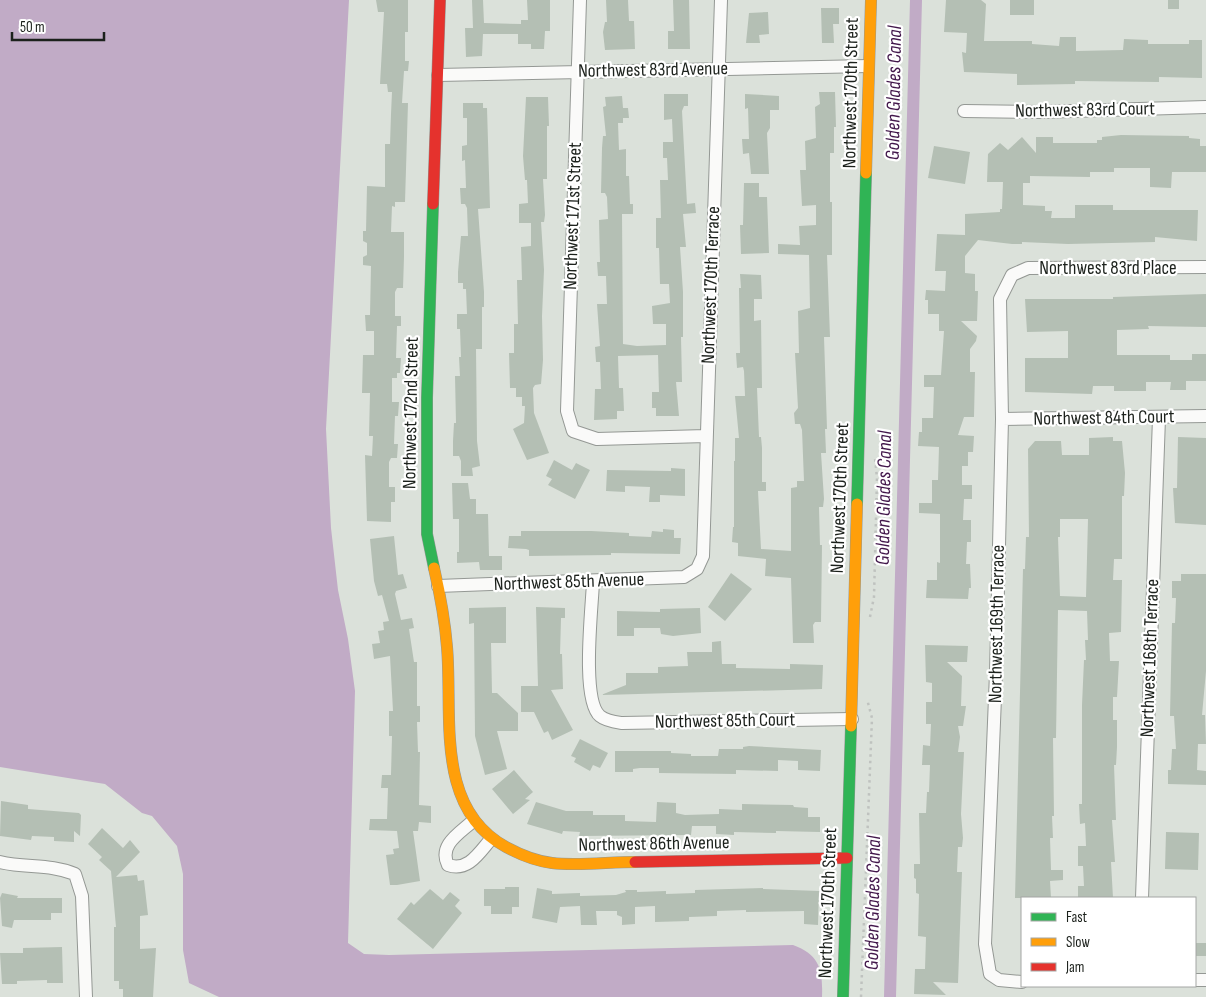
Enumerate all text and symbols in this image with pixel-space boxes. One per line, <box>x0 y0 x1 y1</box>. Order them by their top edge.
scale bar <box>12 10 105 42</box>
street label: Northwest 170th Street <box>838 17 864 169</box>
text: 50 m <box>20 18 45 37</box>
water label: Golden Glades Canal <box>881 24 907 160</box>
street label: Northwest 83rd Avenue <box>578 57 728 83</box>
street label: Northwest 83rd Court <box>1015 97 1155 123</box>
street label: Northwest 171st Street <box>559 142 587 290</box>
street label: Northwest 170th Terrace <box>697 206 725 364</box>
street label: Northwest 83rd Place <box>1039 257 1177 280</box>
street label: Northwest 172nd Street <box>398 337 424 489</box>
street label: Northwest 84th Court <box>1033 405 1175 431</box>
street label: Northwest 170th Street <box>826 422 854 574</box>
water label: Golden Glades Canal <box>871 429 897 565</box>
street label: Northwest 169th Terrace <box>984 545 1010 703</box>
street label: Northwest 85th Avenue <box>493 568 645 596</box>
street label: Northwest 168th Terrace <box>1136 578 1164 738</box>
street label: Northwest 85th Court <box>655 708 796 734</box>
street label: Northwest 170th Street <box>814 827 842 979</box>
street label: Northwest 86th Avenue <box>578 831 730 857</box>
water label: Golden Glades Canal <box>860 834 886 970</box>
legend <box>1021 897 1196 987</box>
text: Fast <box>1066 908 1088 927</box>
text: Slow <box>1066 933 1090 952</box>
text: Jam <box>1065 958 1084 977</box>

